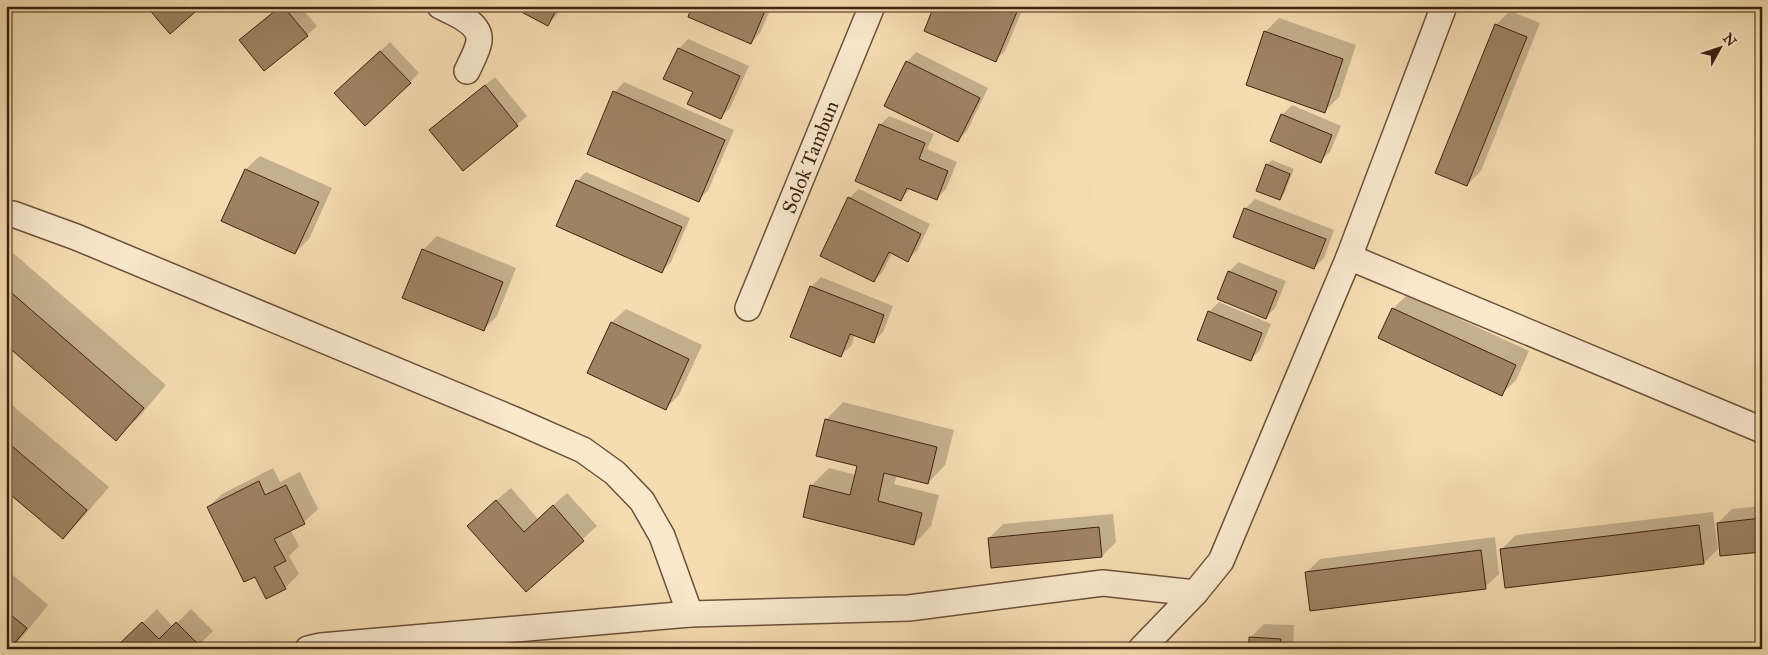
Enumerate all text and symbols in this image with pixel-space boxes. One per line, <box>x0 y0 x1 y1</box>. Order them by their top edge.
north arrow <box>1696 22 1746 72</box>
text: N <box>1719 30 1740 50</box>
street label: Solok Tambun <box>776 97 844 217</box>

